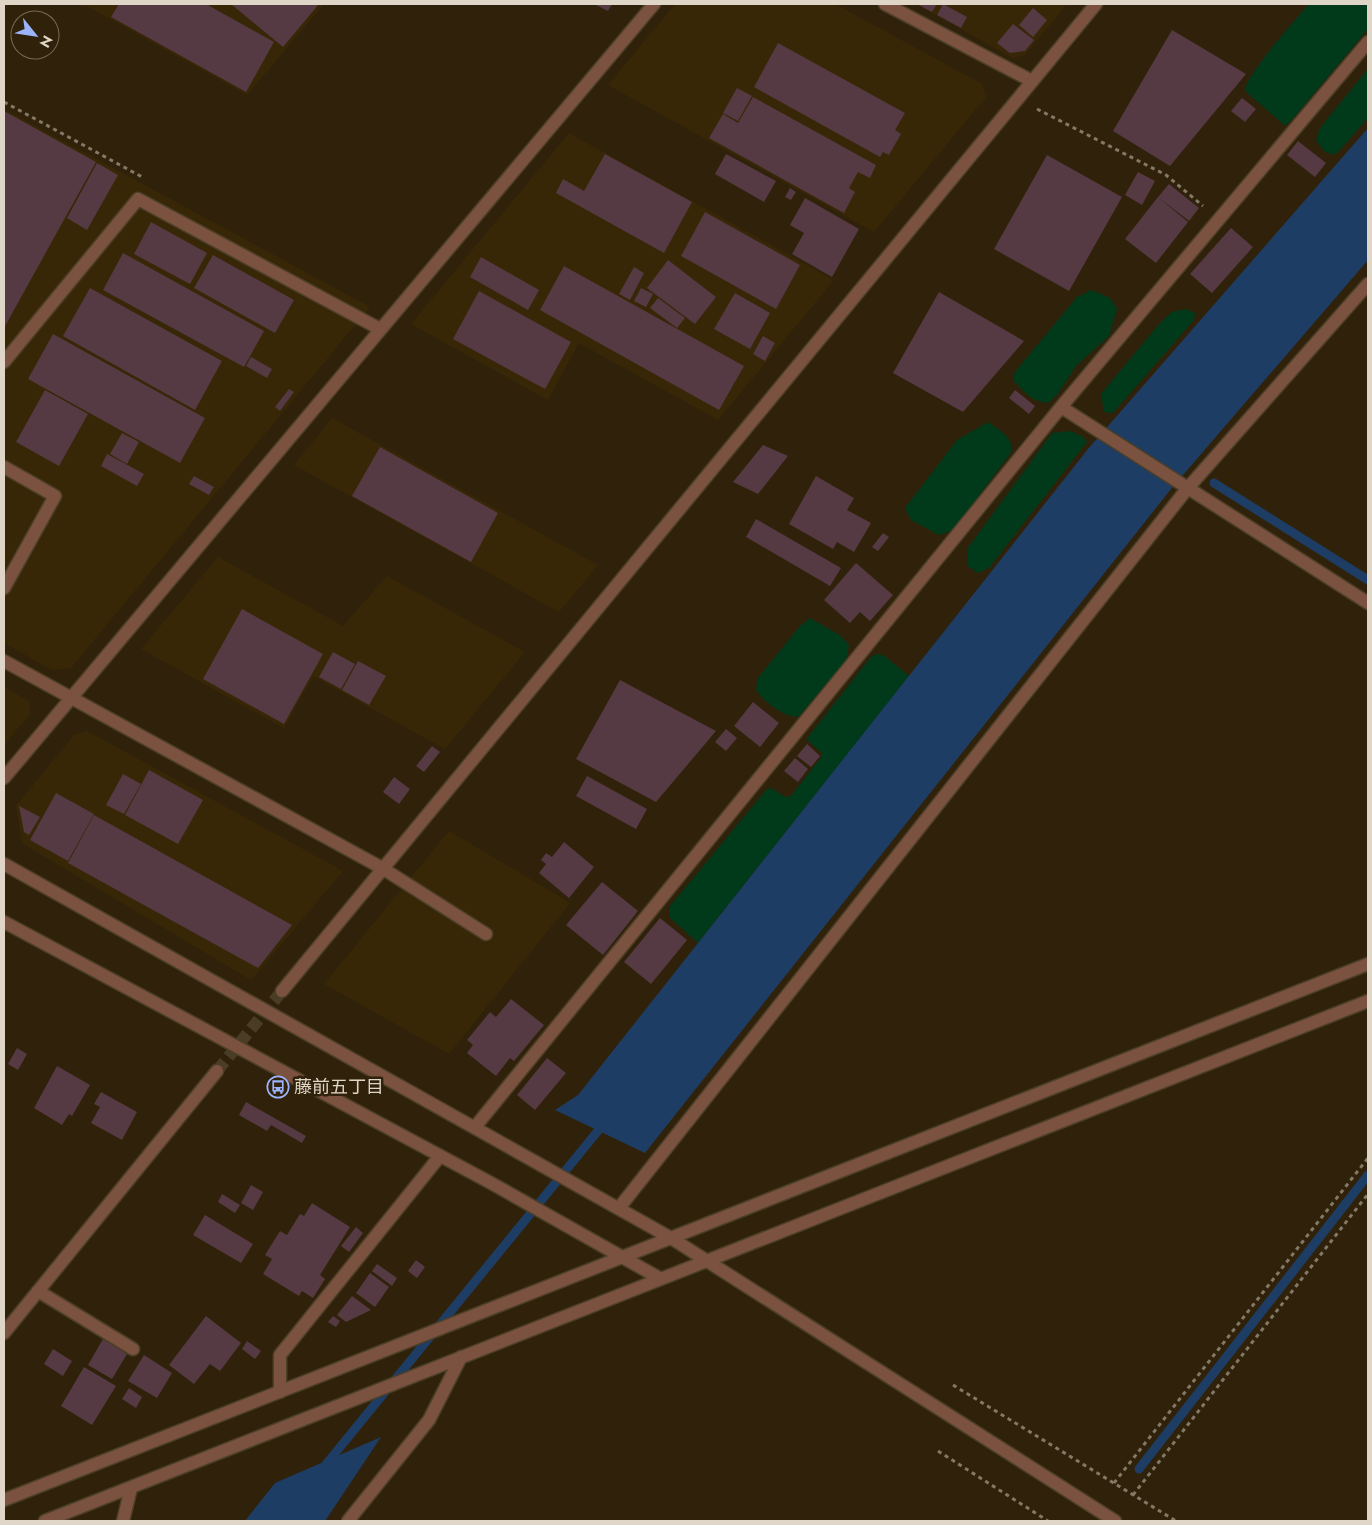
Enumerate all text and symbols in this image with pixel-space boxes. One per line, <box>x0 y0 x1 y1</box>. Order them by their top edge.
north arrow <box>10 10 60 60</box>
text: N <box>35 32 58 51</box>
place label: 藤前五丁目 <box>294 1074 384 1100</box>
bus stop icon: 藤前五丁目 <box>266 1075 290 1099</box>

